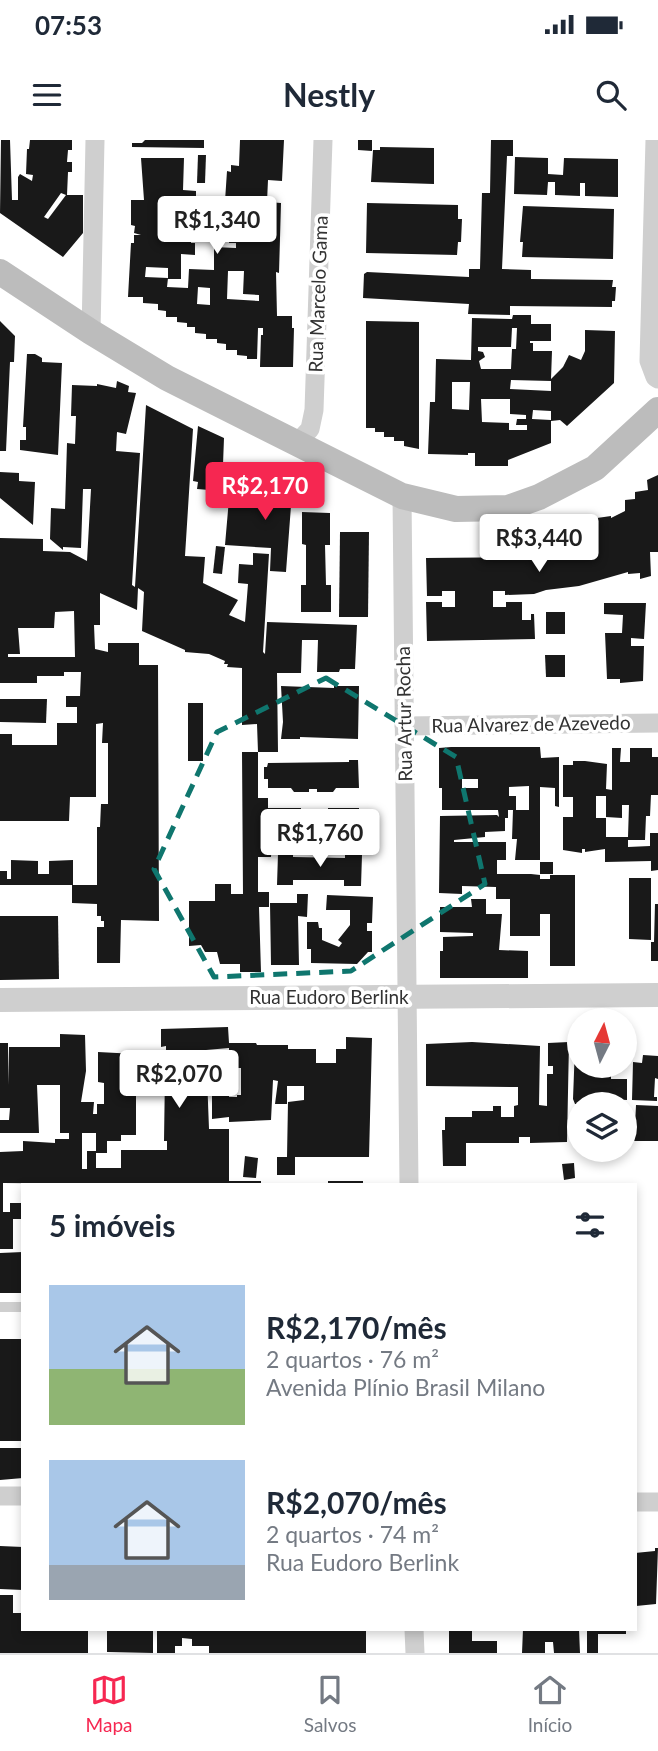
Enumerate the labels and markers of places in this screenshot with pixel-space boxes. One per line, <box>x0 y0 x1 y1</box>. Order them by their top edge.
pin: R$1,340 <box>152 197 282 256</box>
pin: R$2,170 <box>200 462 330 522</box>
pin: R$3,440 <box>474 514 604 574</box>
pin: R$1,760 <box>255 810 385 869</box>
pin: R$2,070 <box>114 1051 244 1110</box>

